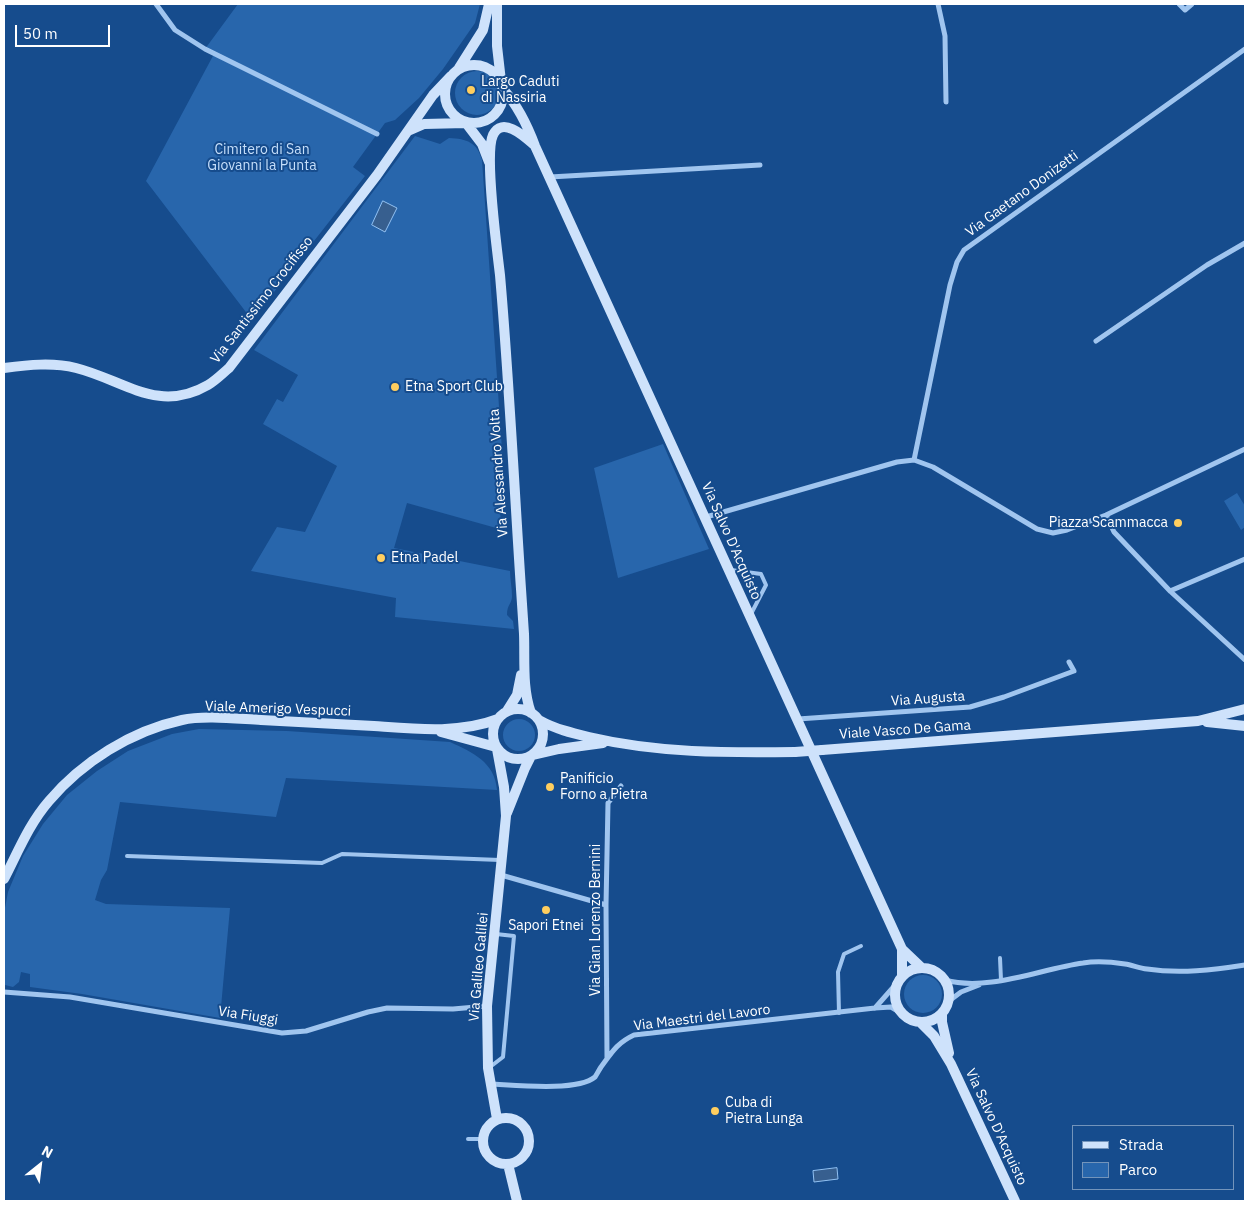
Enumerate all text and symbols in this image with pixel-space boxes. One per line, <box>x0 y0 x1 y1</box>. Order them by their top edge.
scale bar <box>18 15 112 47</box>
text: 50 m <box>23 24 58 43</box>
place label: Largo Caduti di Nassiria <box>481 74 559 106</box>
marker: Largo Caduti di Nassiria <box>465 84 477 96</box>
park label: Cimitero di San Giovanni la Punta <box>207 142 317 174</box>
street label: Via Gaetano Donizetti <box>962 147 1082 241</box>
street label: Via Santissimo Crocifisso <box>207 233 317 367</box>
place label: Etna Sport Club <box>405 379 503 395</box>
marker: Etna Sport Club <box>389 381 401 393</box>
street label: Via Alessandro Volta <box>486 408 512 538</box>
street label: Via Salvo D'Acquisto <box>698 480 764 602</box>
place label: Piazza Scammacca <box>1049 515 1168 531</box>
marker: Piazza Scammacca <box>1172 517 1184 529</box>
place label: Etna Padel <box>391 550 458 566</box>
marker: Etna Padel <box>375 552 387 564</box>
street label: Via Augusta <box>890 688 966 710</box>
street label: Viale Amerigo Vespucci <box>205 698 351 720</box>
street label: Viale Vasco De Gama <box>839 717 971 743</box>
place label: Panificio Forno a Pietra <box>560 771 647 804</box>
marker: Panificio Forno a Pietra <box>544 781 556 793</box>
street label: Via Gian Lorenzo Bernini <box>588 844 604 996</box>
marker: Sapori Etnei <box>540 904 552 916</box>
street label: Via Galileo Galilei <box>466 912 492 1022</box>
place label: Sapori Etnei <box>508 918 584 934</box>
street label: Via Maestri del Lavoro <box>633 1001 771 1035</box>
street label: Via Fiuggi <box>217 1003 279 1029</box>
street label: Via Salvo D'Acquisto <box>962 1066 1030 1188</box>
place label: Cuba di Pietra Lunga <box>725 1095 803 1128</box>
marker: Cuba di Pietra Lunga <box>709 1105 721 1117</box>
legend <box>1072 1125 1234 1190</box>
text: Strada <box>1119 1135 1163 1154</box>
north arrow <box>15 1140 65 1190</box>
text: N <box>38 1142 56 1162</box>
text: Parco <box>1119 1160 1157 1179</box>

